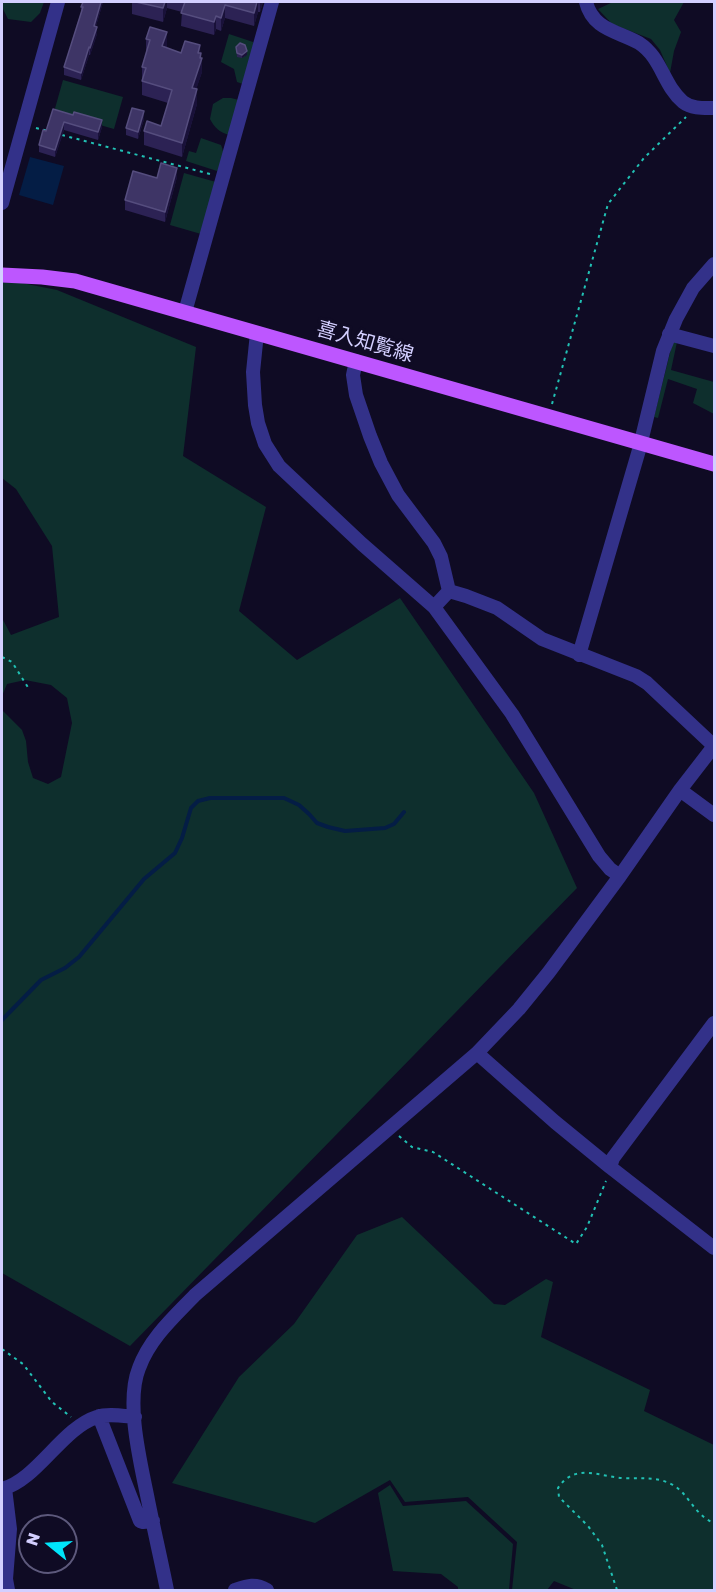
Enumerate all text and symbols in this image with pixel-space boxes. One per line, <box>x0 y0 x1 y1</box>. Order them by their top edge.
street label: 喜入知覧線 <box>314 317 416 367</box>
north arrow <box>18 1514 78 1574</box>
text: N <box>21 1530 44 1548</box>

